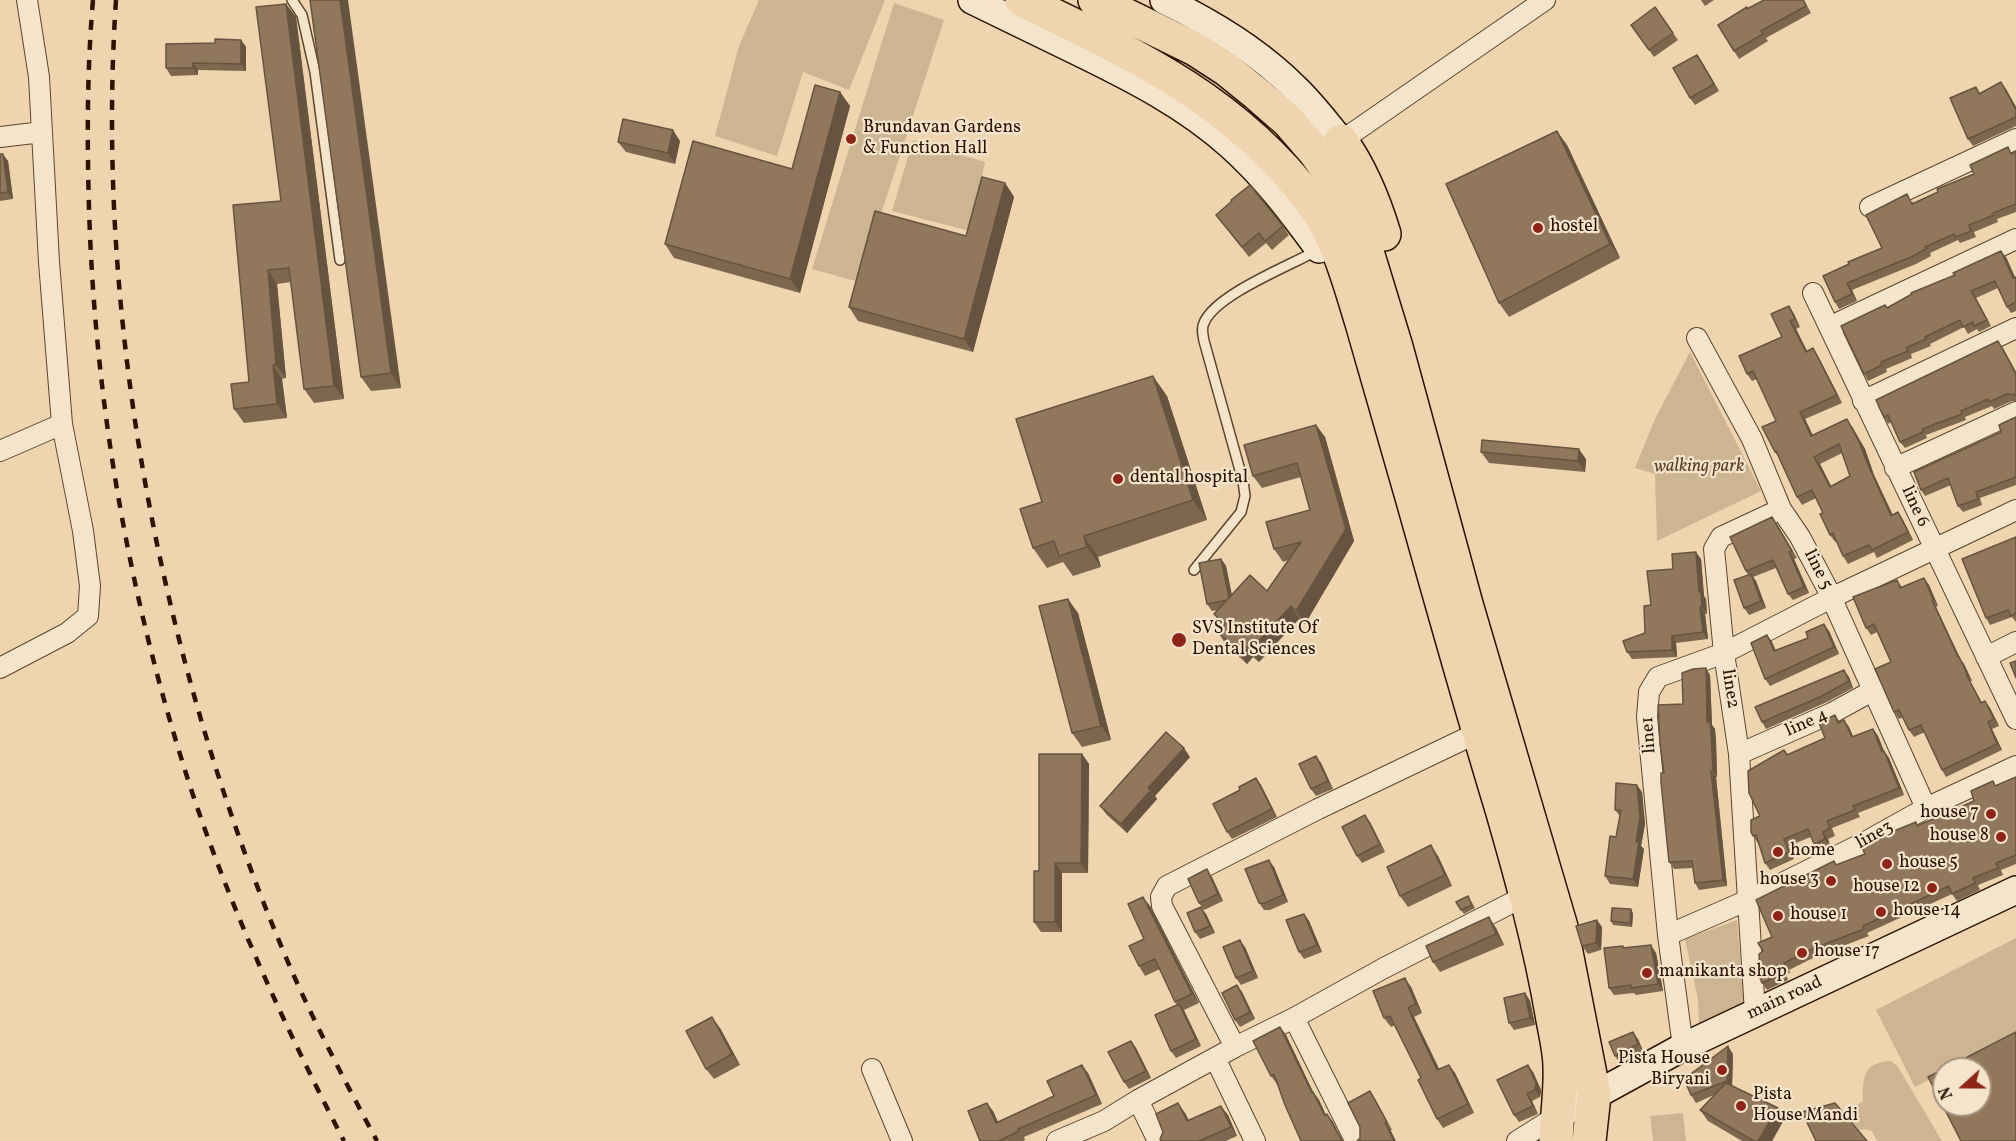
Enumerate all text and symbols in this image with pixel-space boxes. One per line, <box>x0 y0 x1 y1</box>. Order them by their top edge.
place label: Brundavan Gardens & Function Hall <box>863 118 1021 160</box>
marker: Brundavan Gardens & Function Hall <box>844 132 858 146</box>
place label: hostel <box>1550 217 1598 239</box>
marker: hostel <box>1531 221 1545 235</box>
park label: walking park <box>1654 457 1744 479</box>
place label: dental hospital <box>1130 468 1248 490</box>
marker: dental hospital <box>1111 472 1125 486</box>
street label: line 6 <box>1895 483 1933 531</box>
street label: line 5 <box>1798 546 1836 594</box>
place label: SVS Institute Of Dental Sciences <box>1192 619 1318 662</box>
marker: SVS Institute Of Dental Sciences <box>1170 631 1188 649</box>
street label: line2 <box>1715 668 1743 710</box>
street label: line 4 <box>1782 705 1832 743</box>
street label: line1 <box>1638 716 1662 754</box>
place label: house 7 <box>1920 803 1979 825</box>
marker: house 7 <box>1984 807 1998 821</box>
street label: line3 <box>1853 817 1897 855</box>
place label: house 8 <box>1930 826 1989 848</box>
marker: house 8 <box>1994 830 2008 844</box>
place label: home <box>1790 841 1835 863</box>
marker: home <box>1771 845 1785 859</box>
place label: house 5 <box>1899 853 1958 875</box>
marker: house 5 <box>1880 857 1894 871</box>
place label: house 3 <box>1759 870 1819 892</box>
marker: house 3 <box>1824 874 1838 888</box>
place label: house 12 <box>1853 877 1920 899</box>
marker: house 12 <box>1925 881 1939 895</box>
place label: house 14 <box>1893 901 1961 923</box>
place label: house 1 <box>1790 905 1847 927</box>
marker: house 14 <box>1874 905 1888 919</box>
marker: house 1 <box>1771 909 1785 923</box>
place label: house 17 <box>1814 942 1880 964</box>
marker: house 17 <box>1795 946 1809 960</box>
place label: manikanta shop <box>1659 962 1787 984</box>
marker: manikanta shop <box>1640 966 1654 980</box>
street label: main road <box>1744 972 1826 1026</box>
place label: Pista House Biryani <box>1618 1049 1710 1092</box>
north arrow <box>1932 1057 1992 1117</box>
marker: Pista House Biryani <box>1715 1063 1729 1077</box>
text: N <box>1935 1083 1959 1102</box>
place label: Pista House Mandi <box>1753 1085 1858 1128</box>
marker: Pista House Mandi <box>1734 1099 1748 1113</box>

